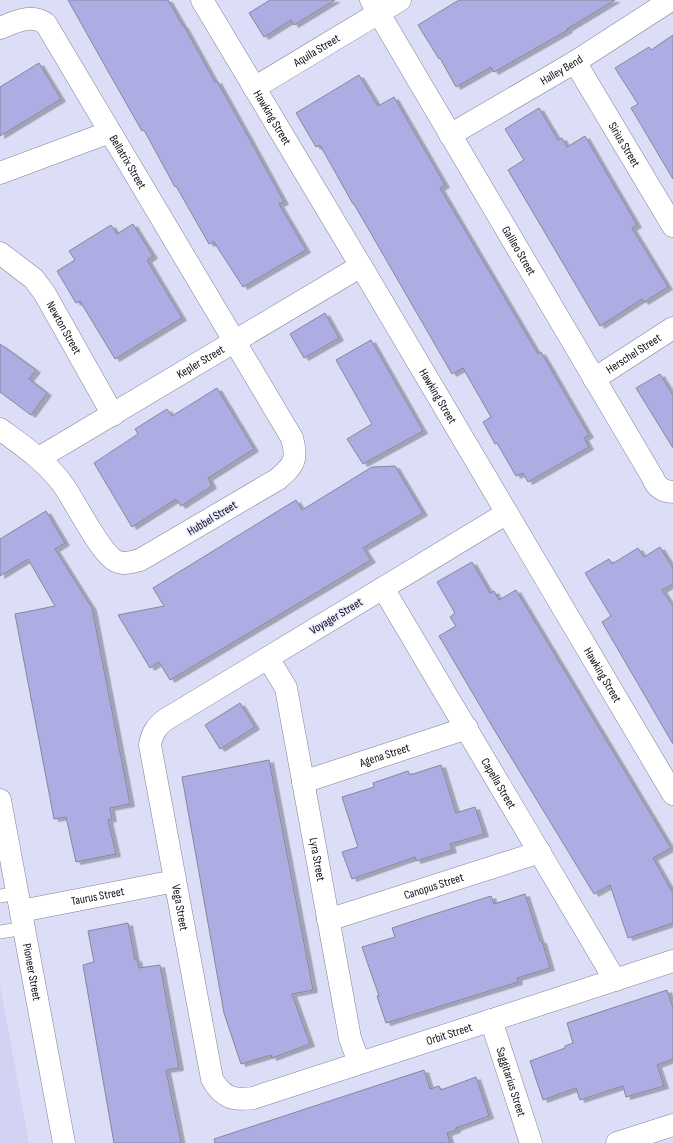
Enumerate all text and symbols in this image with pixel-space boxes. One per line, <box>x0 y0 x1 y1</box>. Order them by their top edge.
street label: Aquila Street <box>290 31 343 71</box>
street label: Halley Bend <box>538 52 586 89</box>
street label: Hawking Street <box>250 88 294 148</box>
street label: Sirius Street <box>605 119 643 170</box>
street label: Bellatrix Street <box>106 132 150 192</box>
street label: Galileo Street <box>498 224 539 279</box>
street label: Newton Street <box>43 299 85 357</box>
street label: Herschel Street <box>603 330 664 377</box>
street label: Kepler Street <box>174 342 228 382</box>
street label: Hawking Street <box>415 366 460 427</box>
street label: Hubbel Street <box>185 498 240 539</box>
street label: Voyager Street <box>307 595 366 638</box>
street label: Hawking Street <box>580 645 625 706</box>
street label: Agena Street <box>357 740 412 771</box>
street label: Capella Street <box>477 756 519 812</box>
street label: Lyra Street <box>305 836 328 883</box>
street label: Canopus Street <box>402 870 466 903</box>
street label: Vega Street <box>168 883 191 932</box>
street label: Taurus Street <box>70 884 126 909</box>
street label: Pioneer Street <box>19 942 44 1002</box>
street label: Orbit Street <box>424 1020 475 1049</box>
street label: Saggitarius Street <box>492 1045 529 1119</box>

